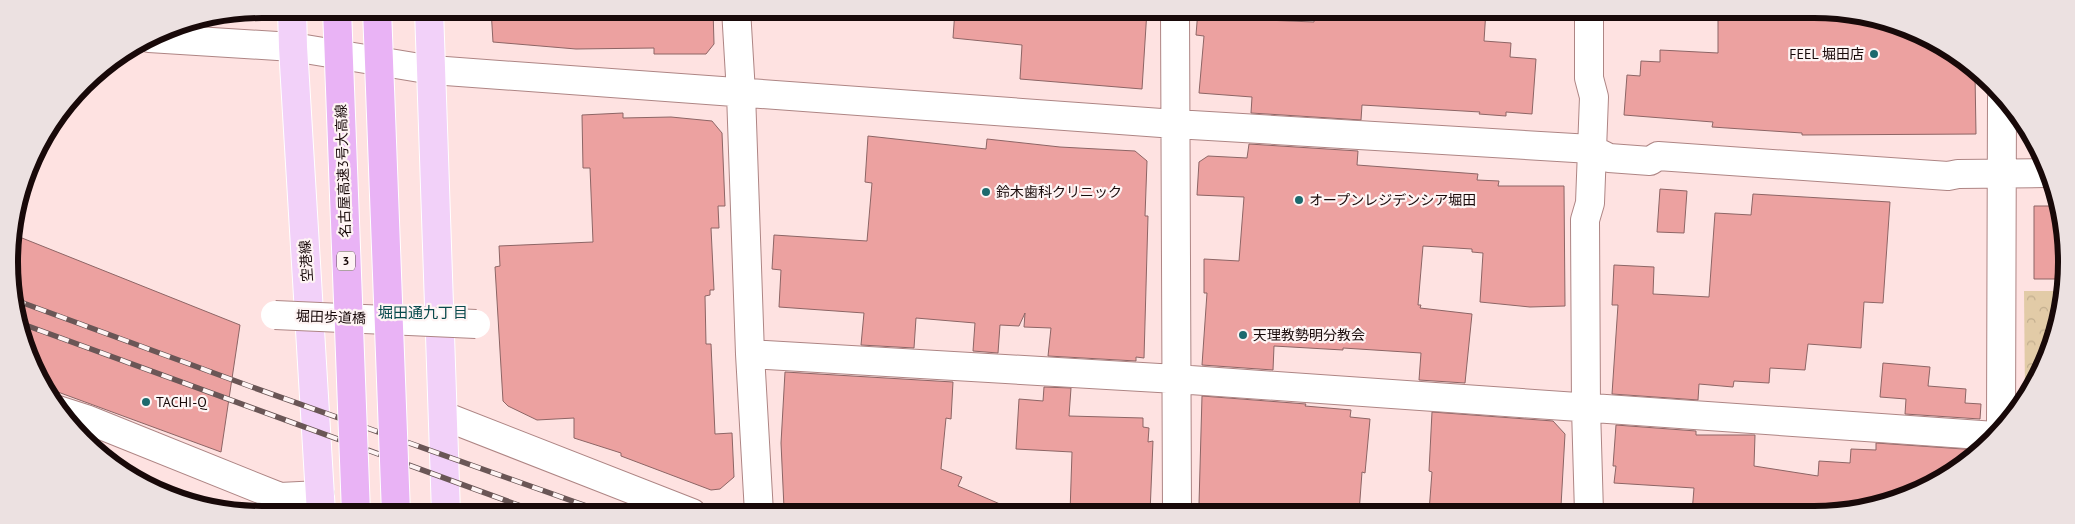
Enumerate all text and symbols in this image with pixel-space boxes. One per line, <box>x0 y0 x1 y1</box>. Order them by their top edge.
place label: FEEL 堀田店 <box>1789 45 1864 63</box>
marker: FEEL 堀田店 <box>1868 48 1880 60</box>
street label: 名古屋高速3号大高線 <box>332 104 354 238</box>
place label: 鈴木歯科クリニック <box>996 183 1122 201</box>
marker: 鈴木歯科クリニック <box>980 186 992 198</box>
place label: オープンレジデンシア堀田 <box>1309 191 1476 209</box>
marker: オープンレジデンシア堀田 <box>1293 194 1305 206</box>
street label: 空港線 <box>296 239 316 283</box>
road number: 3 <box>337 252 355 270</box>
district label: 堀田通九丁目 <box>378 303 468 322</box>
street label: 堀田歩道橋 <box>296 307 366 327</box>
place label: 天理教勢明分教会 <box>1253 326 1365 344</box>
marker: 天理教勢明分教会 <box>1237 329 1249 341</box>
place label: TACHI-Q <box>156 393 207 411</box>
marker: TACHI-Q <box>140 396 152 408</box>

